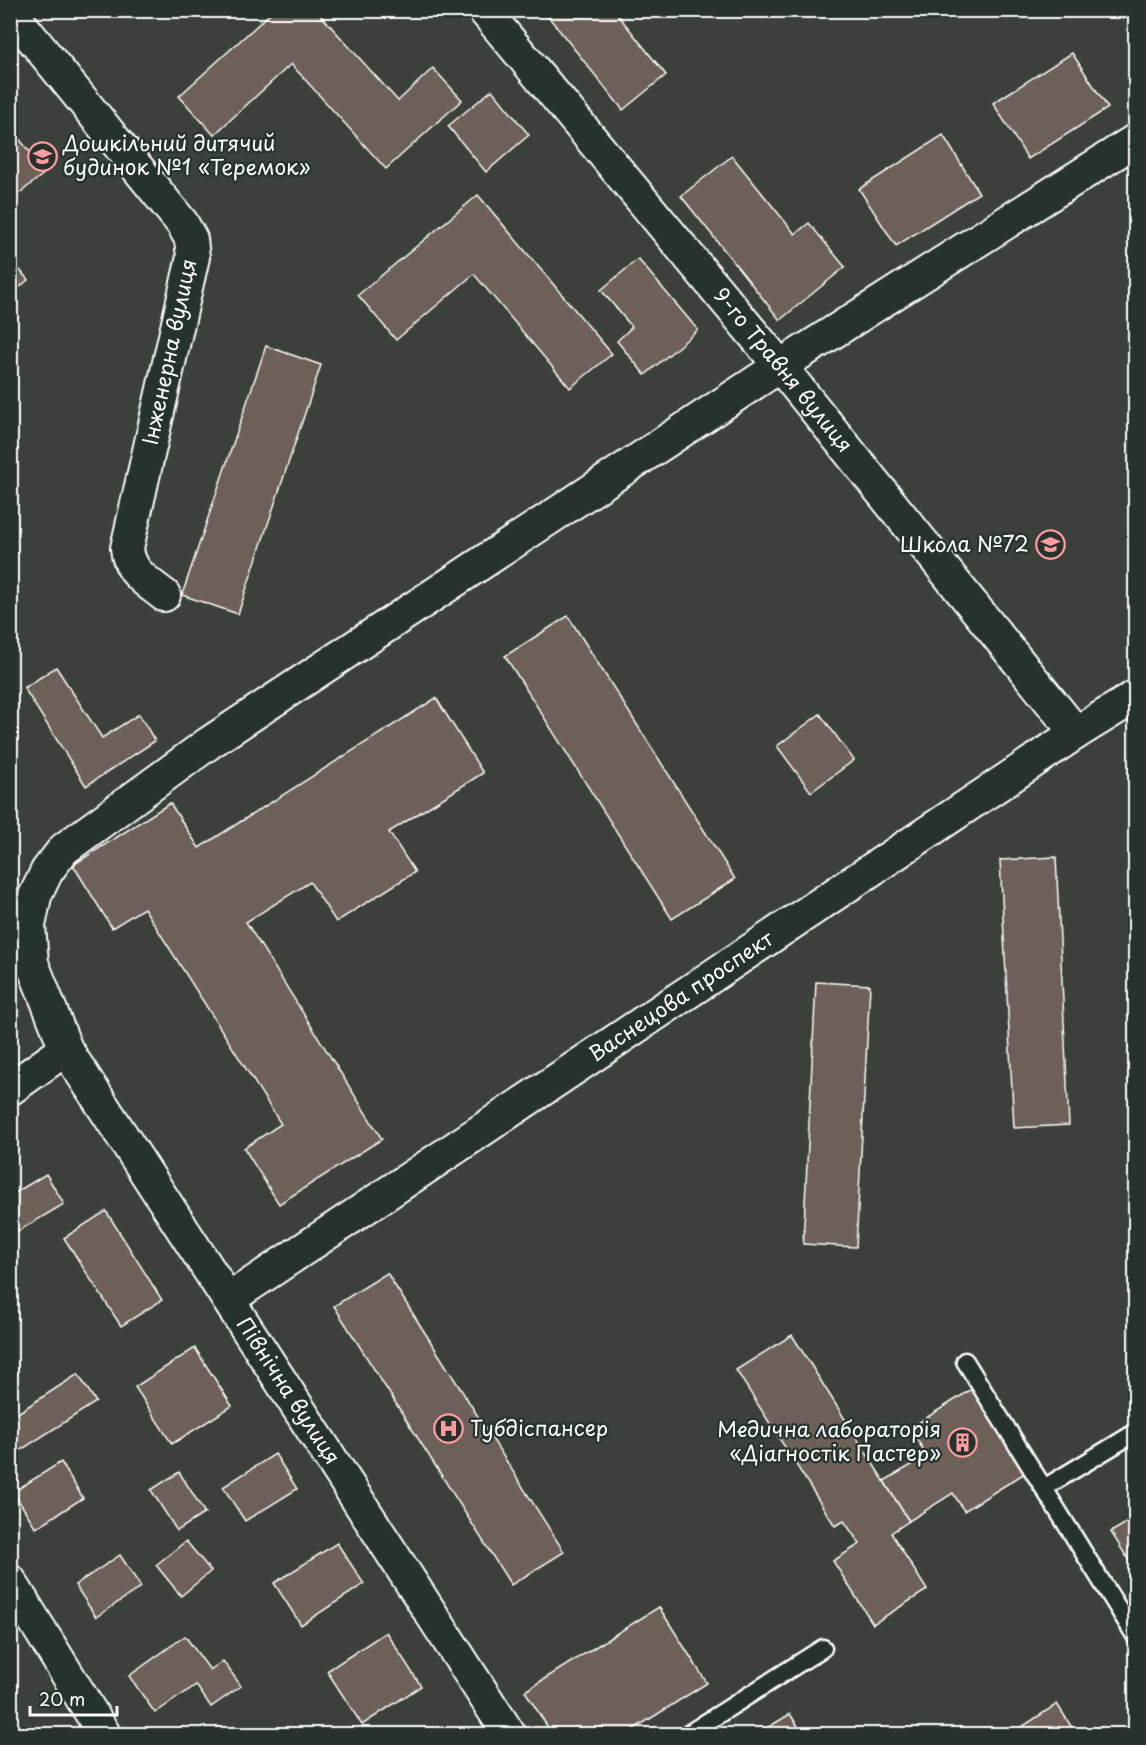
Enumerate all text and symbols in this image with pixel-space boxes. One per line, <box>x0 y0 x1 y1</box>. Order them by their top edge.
place label: Дошкільний дитячий будинок №1 «Теремок» <box>62 126 311 182</box>
school or university icon: Дошкільний дитячий будинок №1 «Теремок» <box>26 140 58 172</box>
street label: Інженерна вулиця <box>133 256 203 448</box>
street label: 9-го Травня вулиця <box>707 280 862 458</box>
place label: Школа №72 <box>900 527 1029 559</box>
school or university icon: Школа №72 <box>1034 529 1066 561</box>
street label: Васнецова проспект <box>581 921 780 1068</box>
street label: Північна вулиця <box>230 1310 349 1470</box>
place label: Тубдіспансер <box>470 1411 608 1443</box>
place label: Медична лабораторія «Діагностік Пастер» <box>717 1412 941 1468</box>
hospital icon: Тубдіспансер <box>433 1413 465 1445</box>
building icon: Медична лабораторія «Діагностік Пастер» <box>946 1426 978 1458</box>
scale bar <box>30 1679 117 1717</box>
text: 20 m <box>39 1685 85 1712</box>

